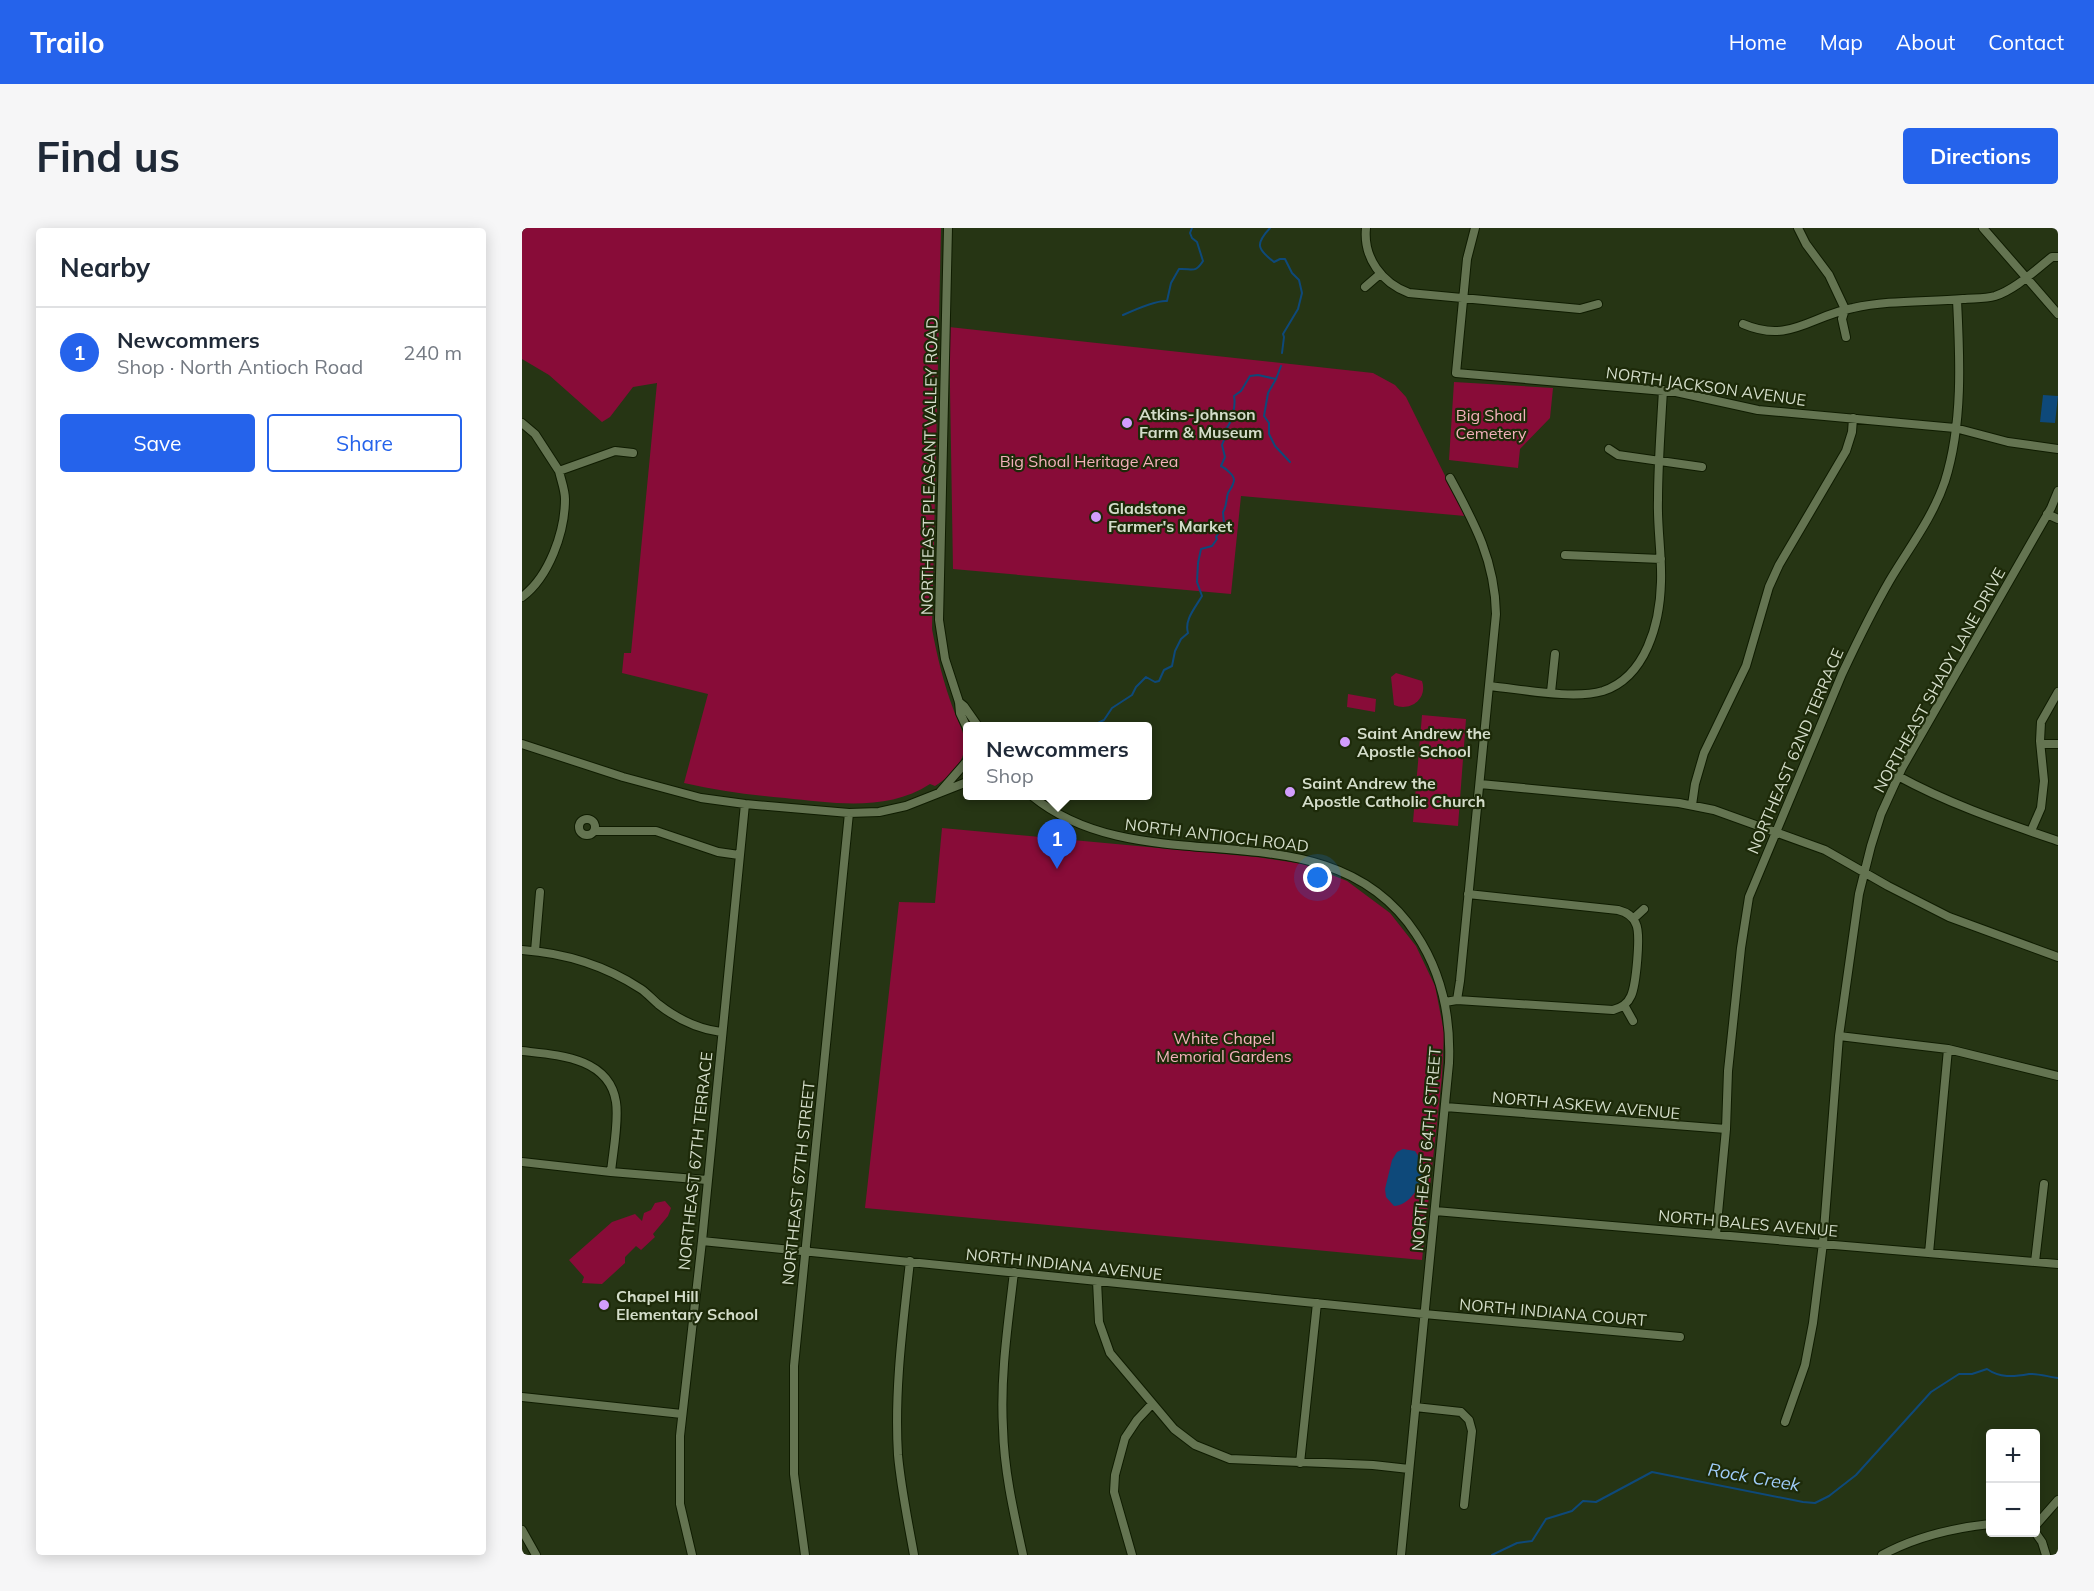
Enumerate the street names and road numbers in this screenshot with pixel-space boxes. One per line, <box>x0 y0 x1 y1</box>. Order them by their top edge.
street label: NORTHEAST PLEASANT VALLEY ROAD <box>916 317 942 615</box>
street label: NORTH JACKSON AVENUE <box>1605 362 1807 410</box>
street label: NORTHEAST SHADY LANE DRIVE <box>1869 564 2009 796</box>
street label: NORTHEAST 62ND TERRACE <box>1742 645 1848 857</box>
street label: NORTH ANTIOCH ROAD <box>1124 814 1310 856</box>
street label: NORTHEAST 64TH STREET <box>1407 1045 1445 1252</box>
street label: NORTHEAST 67TH TERRACE <box>674 1051 716 1271</box>
street label: NORTHEAST 67TH STREET <box>777 1079 819 1286</box>
street label: NORTH ASKEW AVENUE <box>1491 1087 1681 1123</box>
street label: NORTH BALES AVENUE <box>1657 1205 1839 1241</box>
street label: NORTH INDIANA AVENUE <box>965 1244 1163 1284</box>
street label: NORTH INDIANA COURT <box>1458 1294 1648 1330</box>

